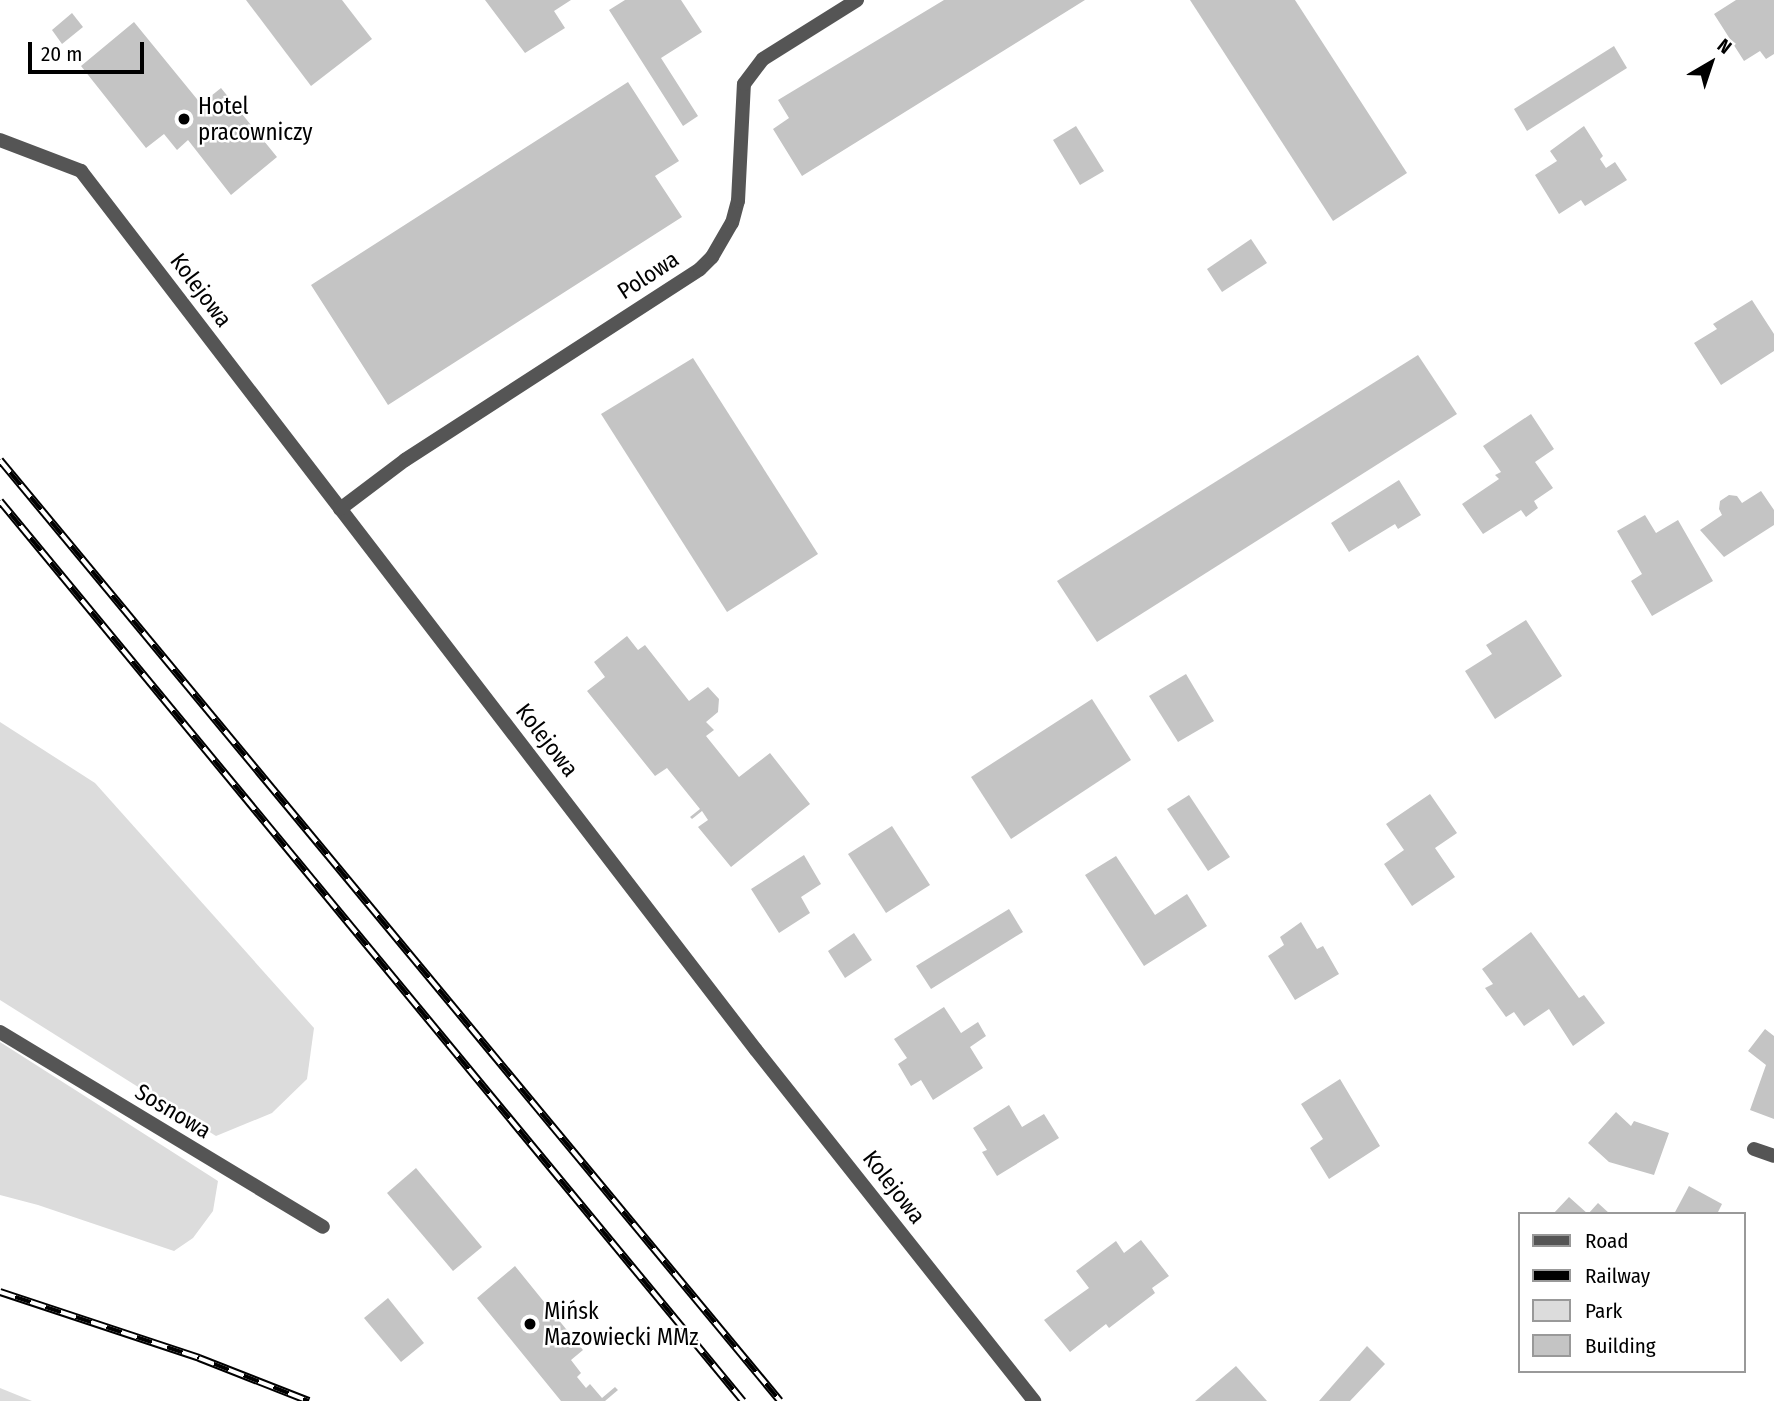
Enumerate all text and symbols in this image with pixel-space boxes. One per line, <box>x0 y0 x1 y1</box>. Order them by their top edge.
scale bar <box>32 28 147 72</box>
north arrow <box>1676 28 1746 98</box>
text: N <box>1713 34 1736 59</box>
text: 20 m <box>41 41 82 67</box>
place label: Hotel pracowniczy <box>198 92 312 146</box>
marker: Hotel pracowniczy <box>176 111 192 127</box>
street label: Polowa <box>612 245 684 305</box>
street label: Kolejowa <box>164 248 238 332</box>
street label: Kolejowa <box>510 698 584 782</box>
street label: Sosnowa <box>130 1078 216 1144</box>
street label: Kolejowa <box>857 1145 931 1229</box>
legend <box>1518 1212 1746 1373</box>
text: Road <box>1585 1228 1629 1254</box>
text: Railway <box>1585 1263 1650 1289</box>
place label: Mińsk Mazowiecki MMz <box>544 1297 698 1351</box>
text: Park <box>1585 1298 1622 1324</box>
marker: Mińsk Mazowiecki MMz <box>522 1316 538 1332</box>
text: Building <box>1585 1333 1656 1359</box>

